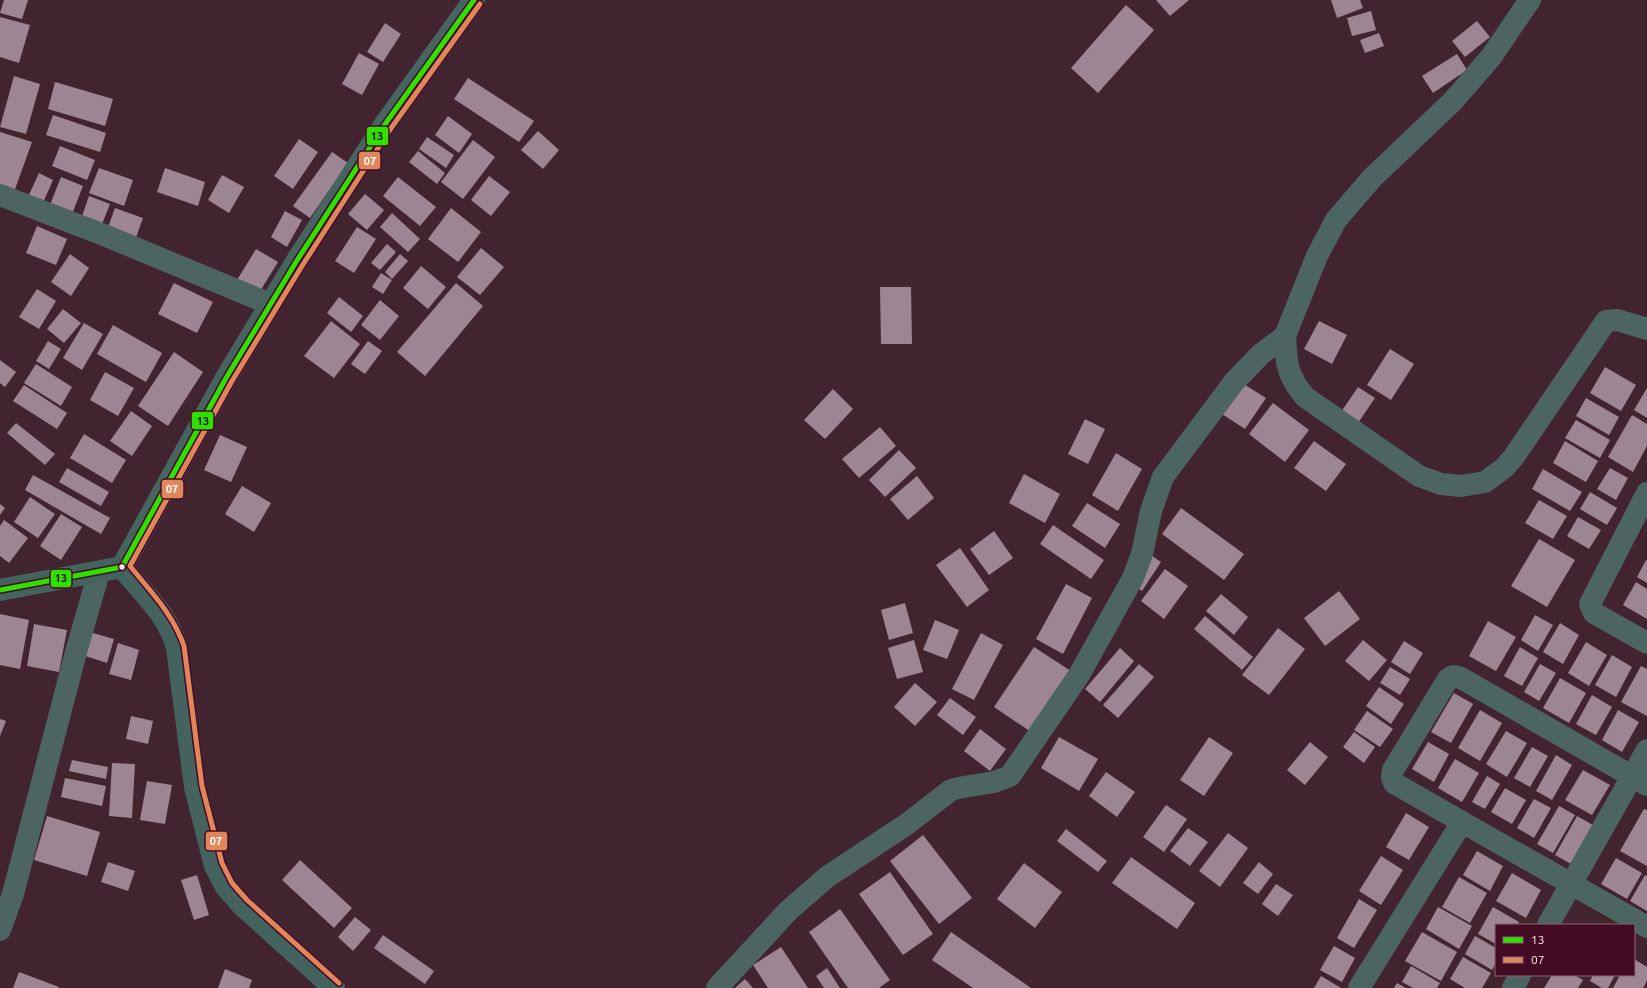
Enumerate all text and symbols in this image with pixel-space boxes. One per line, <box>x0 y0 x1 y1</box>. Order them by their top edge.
line badge: 13 <box>366 126 389 146</box>
text: 13 <box>371 130 383 142</box>
line badge: 07 <box>358 151 381 170</box>
text: 07 <box>364 155 376 167</box>
line badge: 13 <box>191 411 214 430</box>
text: 13 <box>197 415 209 427</box>
line badge: 07 <box>161 479 184 499</box>
text: 07 <box>166 483 178 495</box>
unlabelled marker <box>117 562 127 572</box>
line badge: 13 <box>50 569 72 588</box>
text: 13 <box>55 572 67 584</box>
line badge: 07 <box>205 831 228 851</box>
text: 07 <box>210 835 222 847</box>
legend <box>1495 924 1635 976</box>
text: 13 <box>1531 933 1545 946</box>
text: 07 <box>1531 953 1545 966</box>

